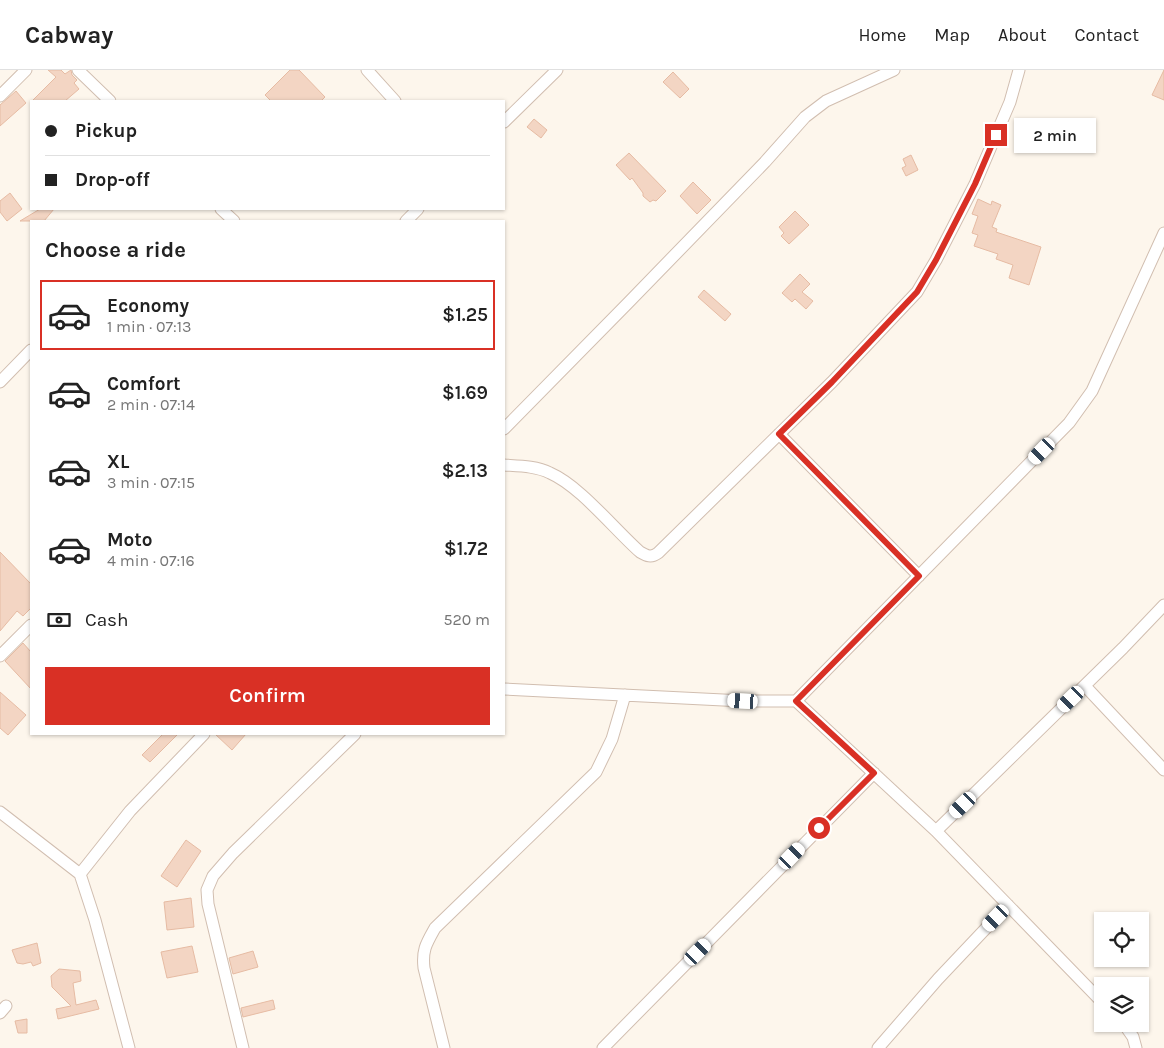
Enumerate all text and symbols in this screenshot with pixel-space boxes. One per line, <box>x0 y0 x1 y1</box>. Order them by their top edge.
text: Cabway <box>25 21 113 49</box>
text: Home <box>858 24 906 46</box>
text: Map <box>934 24 970 46</box>
text: About <box>998 24 1047 46</box>
text: Contact <box>1075 24 1139 46</box>
callout: 2 min <box>1014 118 1096 152</box>
text: Pickup <box>75 120 137 142</box>
route end <box>985 124 1007 146</box>
text: 2 min <box>1033 126 1077 145</box>
text: Drop-off <box>75 169 150 191</box>
text: Choose a ride <box>45 237 186 263</box>
icon: car <box>47 293 92 338</box>
text: Economy <box>107 295 189 317</box>
text: $1.25 <box>442 304 488 326</box>
text: 1 min · 07:13 <box>107 317 191 336</box>
icon: car <box>47 371 92 416</box>
text: Comfort <box>107 373 181 395</box>
text: $1.69 <box>442 382 488 404</box>
text: 2 min · 07:14 <box>107 395 195 414</box>
car <box>1026 435 1057 467</box>
icon: car <box>47 449 92 494</box>
text: XL <box>107 451 129 473</box>
text: $2.13 <box>442 460 488 482</box>
text: 3 min · 07:15 <box>107 473 195 492</box>
icon: car <box>47 527 92 572</box>
text: Moto <box>107 529 153 551</box>
text: $1.72 <box>444 538 488 560</box>
text: 4 min · 07:16 <box>107 551 195 570</box>
icon: cash <box>45 606 73 634</box>
text: Cash <box>85 609 129 631</box>
text: 520 m <box>443 610 490 629</box>
button: Confirm <box>45 667 490 725</box>
car <box>1055 683 1087 715</box>
car <box>727 693 758 709</box>
car <box>946 789 979 821</box>
route start <box>808 817 830 839</box>
car <box>776 840 807 872</box>
car <box>980 902 1011 934</box>
map controls <box>1094 912 1149 1032</box>
button: locate <box>1094 912 1149 967</box>
car <box>682 936 713 968</box>
button: layers <box>1094 977 1149 1032</box>

